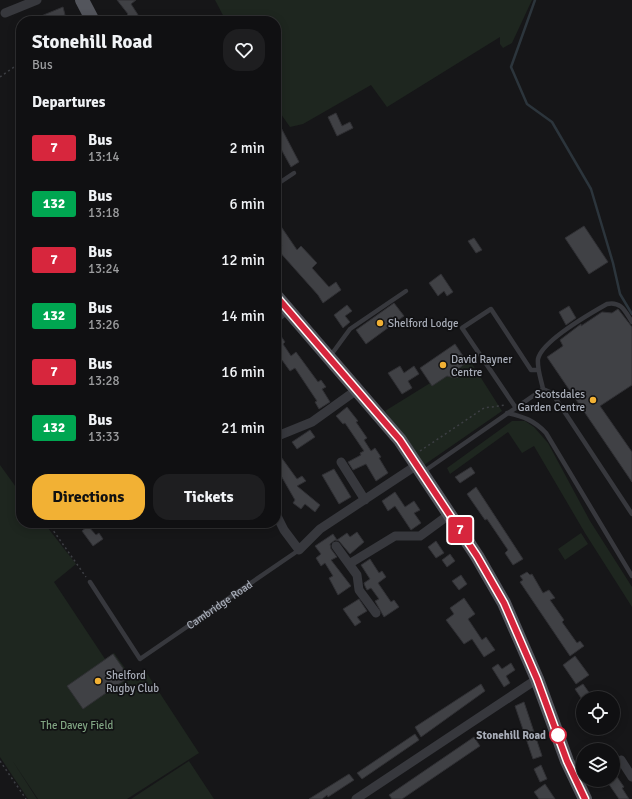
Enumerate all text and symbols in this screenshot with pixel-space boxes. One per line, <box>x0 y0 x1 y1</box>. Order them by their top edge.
button: heart <box>223 29 265 71</box>
text: Stonehill Road <box>32 30 152 54</box>
text: Bus <box>32 57 53 73</box>
text: Departures <box>32 93 105 111</box>
text: Bus <box>88 131 112 149</box>
text: 7 <box>50 139 58 156</box>
text: 2 min <box>229 139 265 157</box>
text: 13:14 <box>88 149 120 165</box>
text: Bus <box>88 187 112 205</box>
text: 132 <box>43 195 65 212</box>
text: 6 min <box>229 195 265 213</box>
text: 13:18 <box>88 205 120 221</box>
text: Bus <box>88 243 112 261</box>
text: 7 <box>50 251 58 268</box>
text: 12 min <box>221 251 265 269</box>
text: 13:24 <box>88 261 120 277</box>
text: Bus <box>88 299 112 317</box>
text: 132 <box>43 307 65 324</box>
text: 14 min <box>221 307 265 325</box>
text: 13:26 <box>88 317 120 333</box>
place label: Shelford Lodge <box>388 317 459 330</box>
marker: Shelford Lodge <box>375 318 385 328</box>
place label: David Rayner Centre <box>451 353 512 379</box>
text: Bus <box>88 355 112 373</box>
marker: David Rayner Centre <box>438 360 448 370</box>
text: 7 <box>50 363 58 380</box>
text: 16 min <box>221 363 265 381</box>
text: 13:28 <box>88 373 120 389</box>
place label: Scotsdales Garden Centre <box>517 388 585 414</box>
marker: Scotsdales Garden Centre <box>588 395 598 405</box>
text: Bus <box>88 411 112 429</box>
text: 132 <box>43 419 65 436</box>
text: 21 min <box>221 419 265 437</box>
text: 13:33 <box>88 429 120 445</box>
button: Directions <box>32 474 145 520</box>
button: Tickets <box>153 474 265 520</box>
line badge: 7 <box>447 517 473 543</box>
text: 7 <box>456 521 464 538</box>
street label: Cambridge Road <box>184 577 255 632</box>
place label: Shelford Rugby Club <box>106 669 159 695</box>
marker: Shelford Rugby Club <box>93 676 103 686</box>
map controls <box>576 691 620 787</box>
button: locate <box>576 691 620 735</box>
park label: The Davey Field <box>41 719 114 732</box>
marker: Stonehill Road <box>549 726 567 744</box>
place label: Stonehill Road <box>476 729 546 742</box>
button: layers <box>576 743 620 787</box>

